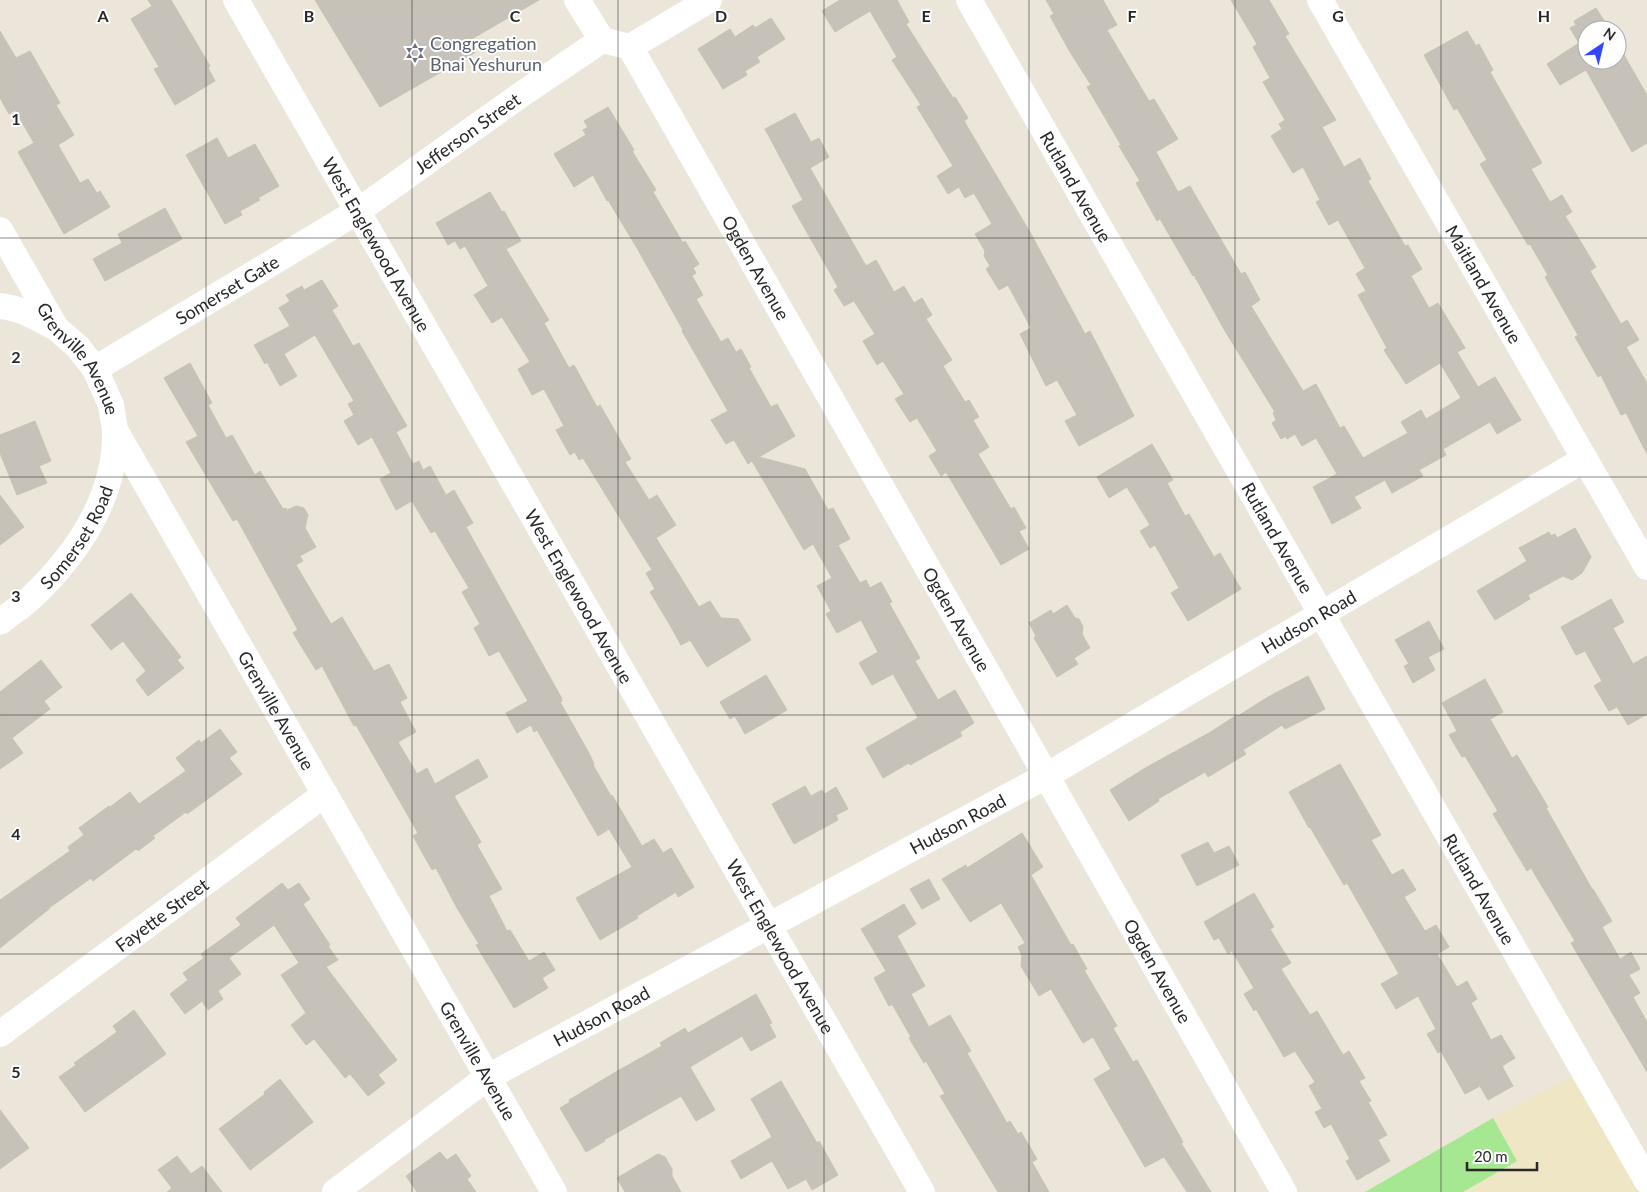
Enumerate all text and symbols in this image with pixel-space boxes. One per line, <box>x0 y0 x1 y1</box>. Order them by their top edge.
text: A <box>96 6 109 25</box>
text: B <box>304 6 314 25</box>
text: C <box>510 6 521 25</box>
text: D <box>715 6 727 25</box>
text: E <box>921 6 931 25</box>
text: F <box>1127 6 1137 25</box>
text: G <box>1332 6 1344 25</box>
text: H <box>1538 6 1550 25</box>
north arrow <box>1577 20 1627 70</box>
text: N <box>1600 24 1619 44</box>
place label: Congregation Bnai Yeshurun <box>430 32 542 75</box>
synagogue icon: Congregation Bnai Yeshurun <box>404 42 426 64</box>
street label: Jefferson Street <box>410 88 525 178</box>
text: 1 <box>11 109 21 128</box>
street label: Rutland Avenue <box>1036 127 1117 246</box>
street label: West Englewood Avenue <box>318 153 435 335</box>
street label: Ogden Avenue <box>717 211 794 324</box>
street label: Maitland Avenue <box>1441 221 1527 347</box>
street label: Somerset Gate <box>171 250 283 329</box>
street label: Grenville Avenue <box>33 298 123 416</box>
text: 2 <box>11 347 21 366</box>
street label: Rutland Avenue <box>1237 478 1318 597</box>
street label: Somerset Road <box>35 483 117 593</box>
street label: West Englewood Avenue <box>520 505 638 687</box>
street label: Ogden Avenue <box>918 563 995 675</box>
street label: Hudson Road <box>1257 585 1360 658</box>
text: 3 <box>11 586 21 605</box>
street label: Grenville Avenue <box>234 647 319 774</box>
street label: Hudson Road <box>906 789 1010 859</box>
text: 4 <box>11 824 21 843</box>
street label: Rutland Avenue <box>1439 829 1520 948</box>
street label: West Englewood Avenue <box>722 855 839 1038</box>
street label: Fayette Street <box>111 873 213 956</box>
street label: Ogden Avenue <box>1119 915 1196 1027</box>
street label: Hudson Road <box>549 981 653 1051</box>
street label: Grenville Avenue <box>435 997 521 1124</box>
text: 5 <box>11 1062 21 1081</box>
scale bar <box>1467 1140 1537 1172</box>
text: 20 m <box>1474 1147 1508 1165</box>

